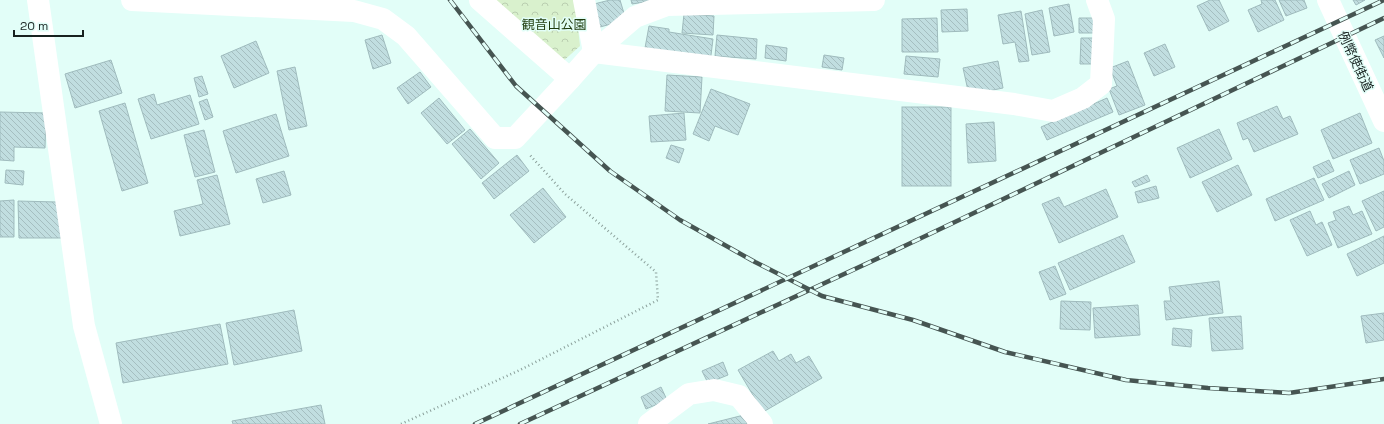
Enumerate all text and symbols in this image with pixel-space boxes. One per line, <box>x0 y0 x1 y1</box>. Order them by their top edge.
scale bar <box>14 12 83 38</box>
park label: 観音山公園 <box>521 16 587 33</box>
text: 20 m <box>20 18 48 34</box>
street label: 例幣使街道 <box>1334 28 1377 94</box>

